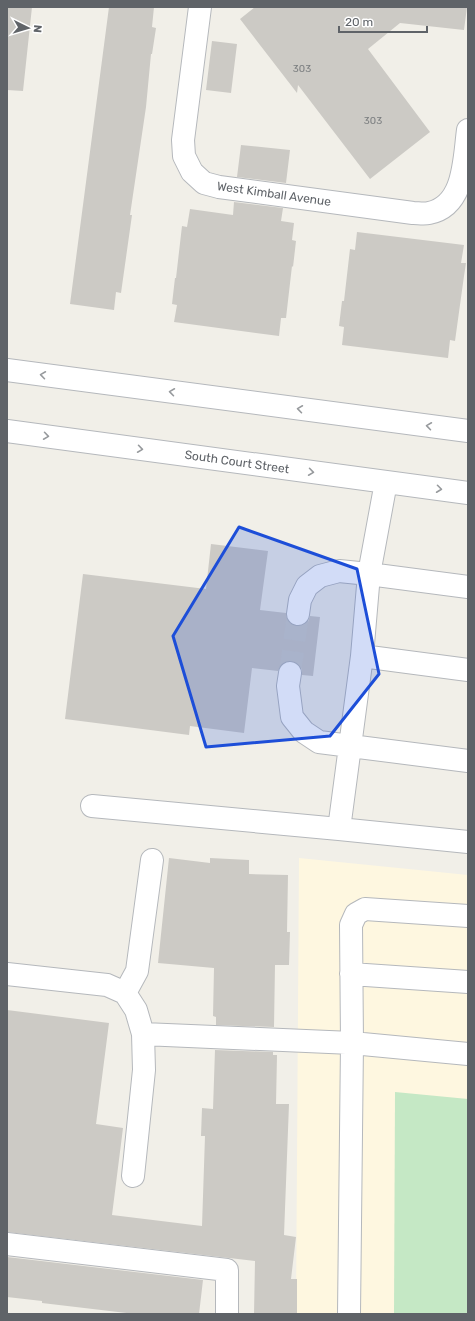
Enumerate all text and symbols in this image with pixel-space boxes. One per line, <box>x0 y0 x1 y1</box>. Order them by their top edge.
north arrow <box>8 8 48 48</box>
scale bar <box>339 8 427 34</box>
text: 20 m <box>345 15 373 29</box>
text: N <box>31 24 44 33</box>
house number: 303 <box>293 63 311 75</box>
house number: 303 <box>364 115 382 127</box>
street label: West Kimball Avenue <box>216 179 332 209</box>
one-way arrow <box>40 371 46 380</box>
one-way arrow <box>169 388 175 397</box>
one-way arrow <box>297 405 304 414</box>
one-way arrow <box>426 422 432 431</box>
one-way arrow <box>43 431 49 440</box>
one-way arrow <box>137 444 143 453</box>
street label: South Court Street <box>184 448 291 476</box>
one-way arrow <box>307 467 314 476</box>
one-way arrow <box>436 484 442 493</box>

